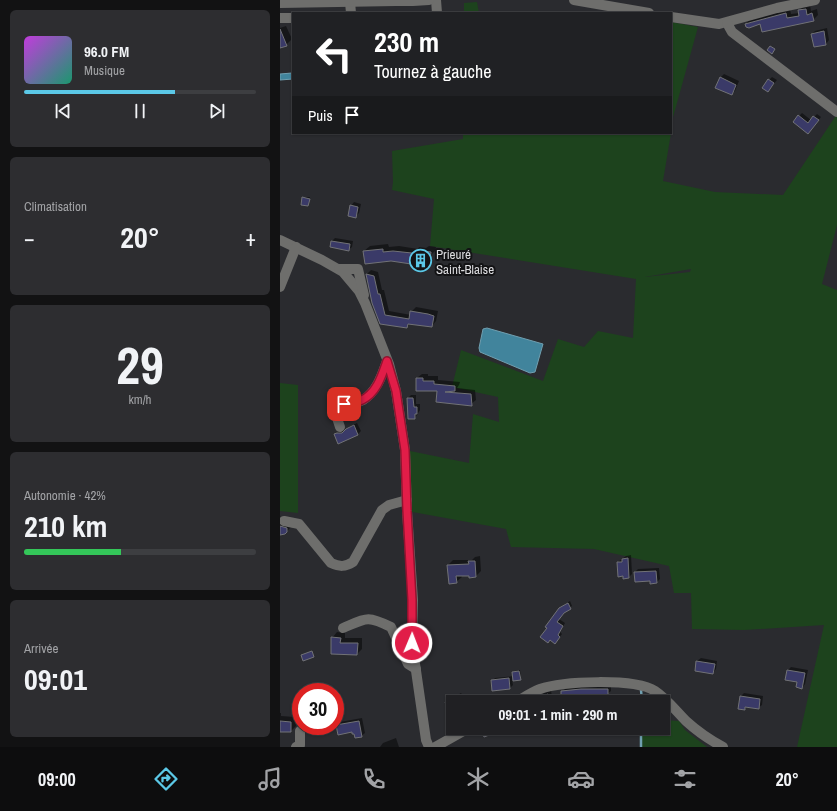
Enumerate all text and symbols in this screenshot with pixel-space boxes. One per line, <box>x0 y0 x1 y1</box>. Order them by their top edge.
text: 230 m <box>374 23 439 61</box>
icon: left <box>308 28 360 80</box>
text: 96.0 FM <box>84 41 129 62</box>
text: Tournez à gauche <box>374 59 491 84</box>
text: Musique <box>84 62 125 79</box>
icon: previous <box>52 100 74 122</box>
icon: pause <box>129 100 151 122</box>
icon: next <box>206 100 228 122</box>
icon: arrive <box>341 104 363 126</box>
text: Puis <box>308 105 333 126</box>
text: Climatisation <box>24 198 87 215</box>
text: 20° <box>120 217 160 257</box>
text: − <box>24 223 35 253</box>
text: + <box>245 223 256 253</box>
place label: Prieuré Saint-Blaise <box>436 246 494 278</box>
building icon: Prieuré Saint-Blaise <box>408 248 434 274</box>
text: 29 <box>116 330 164 400</box>
pin <box>327 387 361 421</box>
text: km/h <box>128 391 152 408</box>
icon: arrive <box>333 393 355 415</box>
text: Autonomie · 42% <box>24 487 106 504</box>
text: 210 km <box>24 506 107 546</box>
position arrow <box>391 622 433 664</box>
text: Arrivée <box>24 640 58 657</box>
text: 09:01 <box>24 659 87 699</box>
speed limit sign: 30 <box>292 683 344 735</box>
text: 09:01 · 1 min · 290 m <box>499 704 617 725</box>
icon: directions <box>152 765 180 793</box>
icon: music <box>256 765 284 793</box>
icon: phone <box>360 765 388 793</box>
icon: climate <box>464 765 492 793</box>
icon: car <box>567 765 595 793</box>
icon: filters <box>671 765 699 793</box>
text: 09:00 <box>38 767 76 792</box>
text: 20° <box>775 767 799 792</box>

